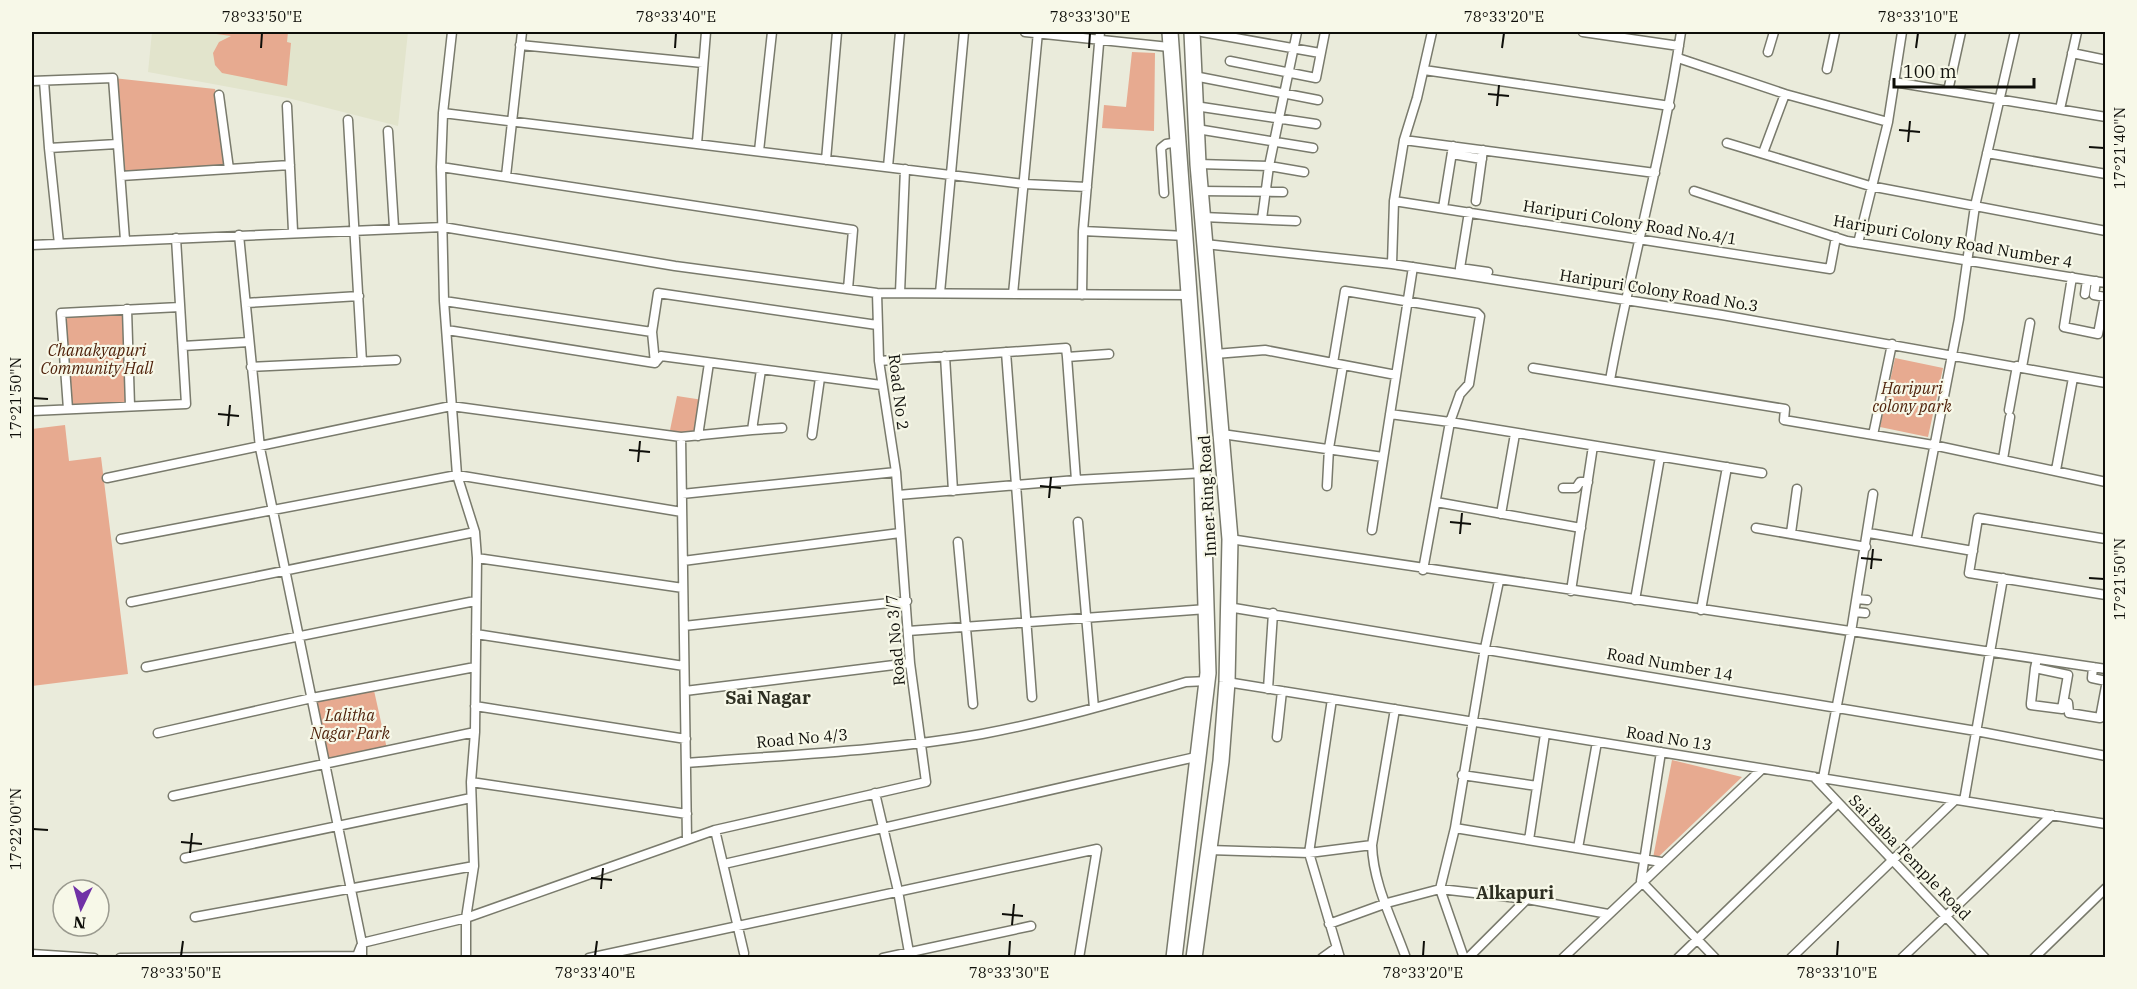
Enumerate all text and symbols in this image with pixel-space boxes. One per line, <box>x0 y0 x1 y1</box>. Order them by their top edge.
text: 78°33'50"E <box>222 7 302 26</box>
text: 78°33'40"E <box>636 7 716 26</box>
text: 78°33'30"E <box>1050 7 1130 26</box>
text: 78°33'20"E <box>1464 7 1544 26</box>
text: 78°33'10"E <box>1878 7 1958 26</box>
scale bar <box>1894 51 2034 89</box>
text: 100 m <box>1903 60 1957 83</box>
text: 17°21'40"N <box>2110 107 2129 189</box>
street label: Haripuri Colony Road No.4/1 <box>1522 195 1738 249</box>
street label: Haripuri Colony Road Number 4 <box>1832 210 2074 272</box>
street label: Haripuri Colony Road No.3 <box>1558 264 1760 316</box>
park label: Chanakyapuri Community Hall <box>41 340 154 378</box>
street label: Road No 2 <box>884 353 914 431</box>
text: 17°21'50"N <box>6 357 25 439</box>
park label: Haripuri colony park <box>1872 378 1952 416</box>
street label: Inner Ring Road <box>1194 434 1220 557</box>
text: 17°21'50"N <box>2110 538 2129 620</box>
street label: Road No 3/7 <box>881 593 909 687</box>
street label: Road Number 14 <box>1605 643 1735 685</box>
district label: Sai Nagar <box>725 686 811 709</box>
park label: Lalitha Nagar Park <box>309 705 390 743</box>
street label: Road No 13 <box>1625 721 1713 755</box>
street label: Road No 4/3 <box>755 724 849 752</box>
text: 17°22'00"N <box>6 788 25 870</box>
street label: Sai Baba Temple Road <box>1845 790 1975 924</box>
north arrow <box>51 878 111 938</box>
district label: Alkapuri <box>1476 881 1554 904</box>
text: N <box>73 912 87 933</box>
text: 78°33'50"E <box>141 963 221 982</box>
text: 78°33'40"E <box>555 963 635 982</box>
text: 78°33'30"E <box>969 963 1049 982</box>
text: 78°33'20"E <box>1383 963 1463 982</box>
text: 78°33'10"E <box>1797 963 1877 982</box>

